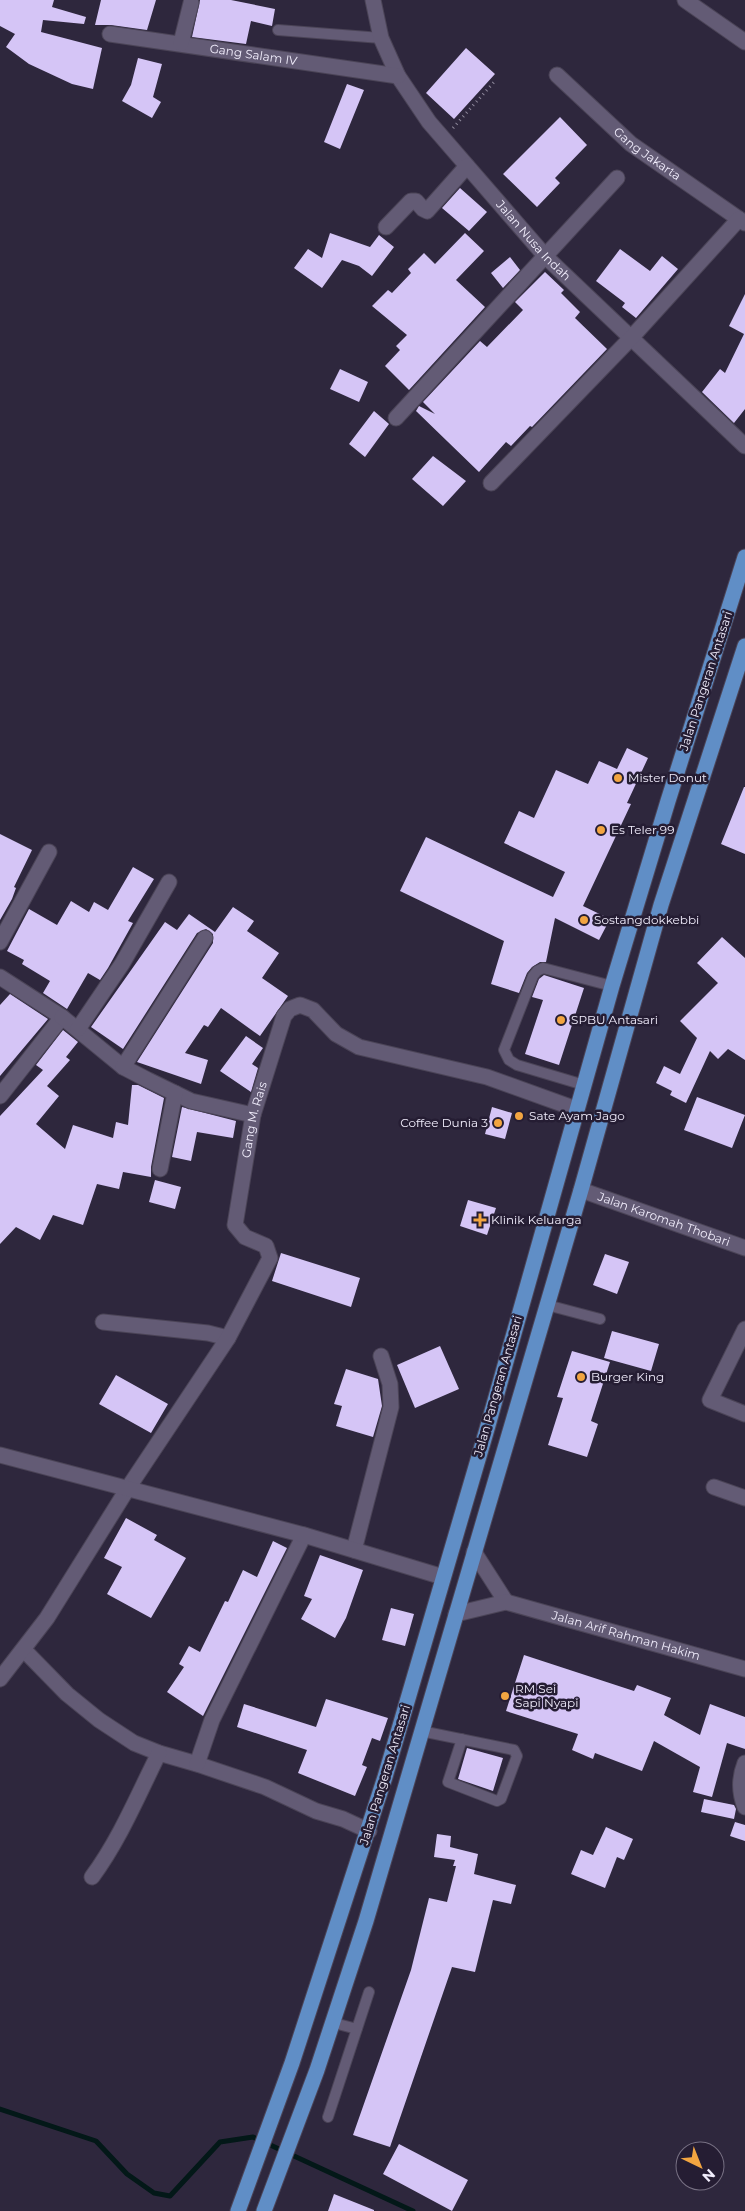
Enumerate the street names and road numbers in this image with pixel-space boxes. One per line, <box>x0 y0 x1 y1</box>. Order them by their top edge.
street label: Gang Salam IV <box>209 41 299 68</box>
street label: Gang Jakarta <box>611 124 684 183</box>
street label: Jalan Nusa Indah <box>493 196 574 284</box>
street label: Jalan Pangeran Antasari <box>676 609 735 753</box>
street label: Gang M. Rais <box>238 1080 270 1159</box>
street label: Jalan Karomah Thobari <box>595 1188 732 1249</box>
street label: Jalan Pangeran Antasari <box>470 1314 525 1459</box>
street label: Jalan Arif Rahman Hakim <box>549 1607 702 1663</box>
street label: Jalan Pangeran Antasari <box>356 1703 413 1848</box>

